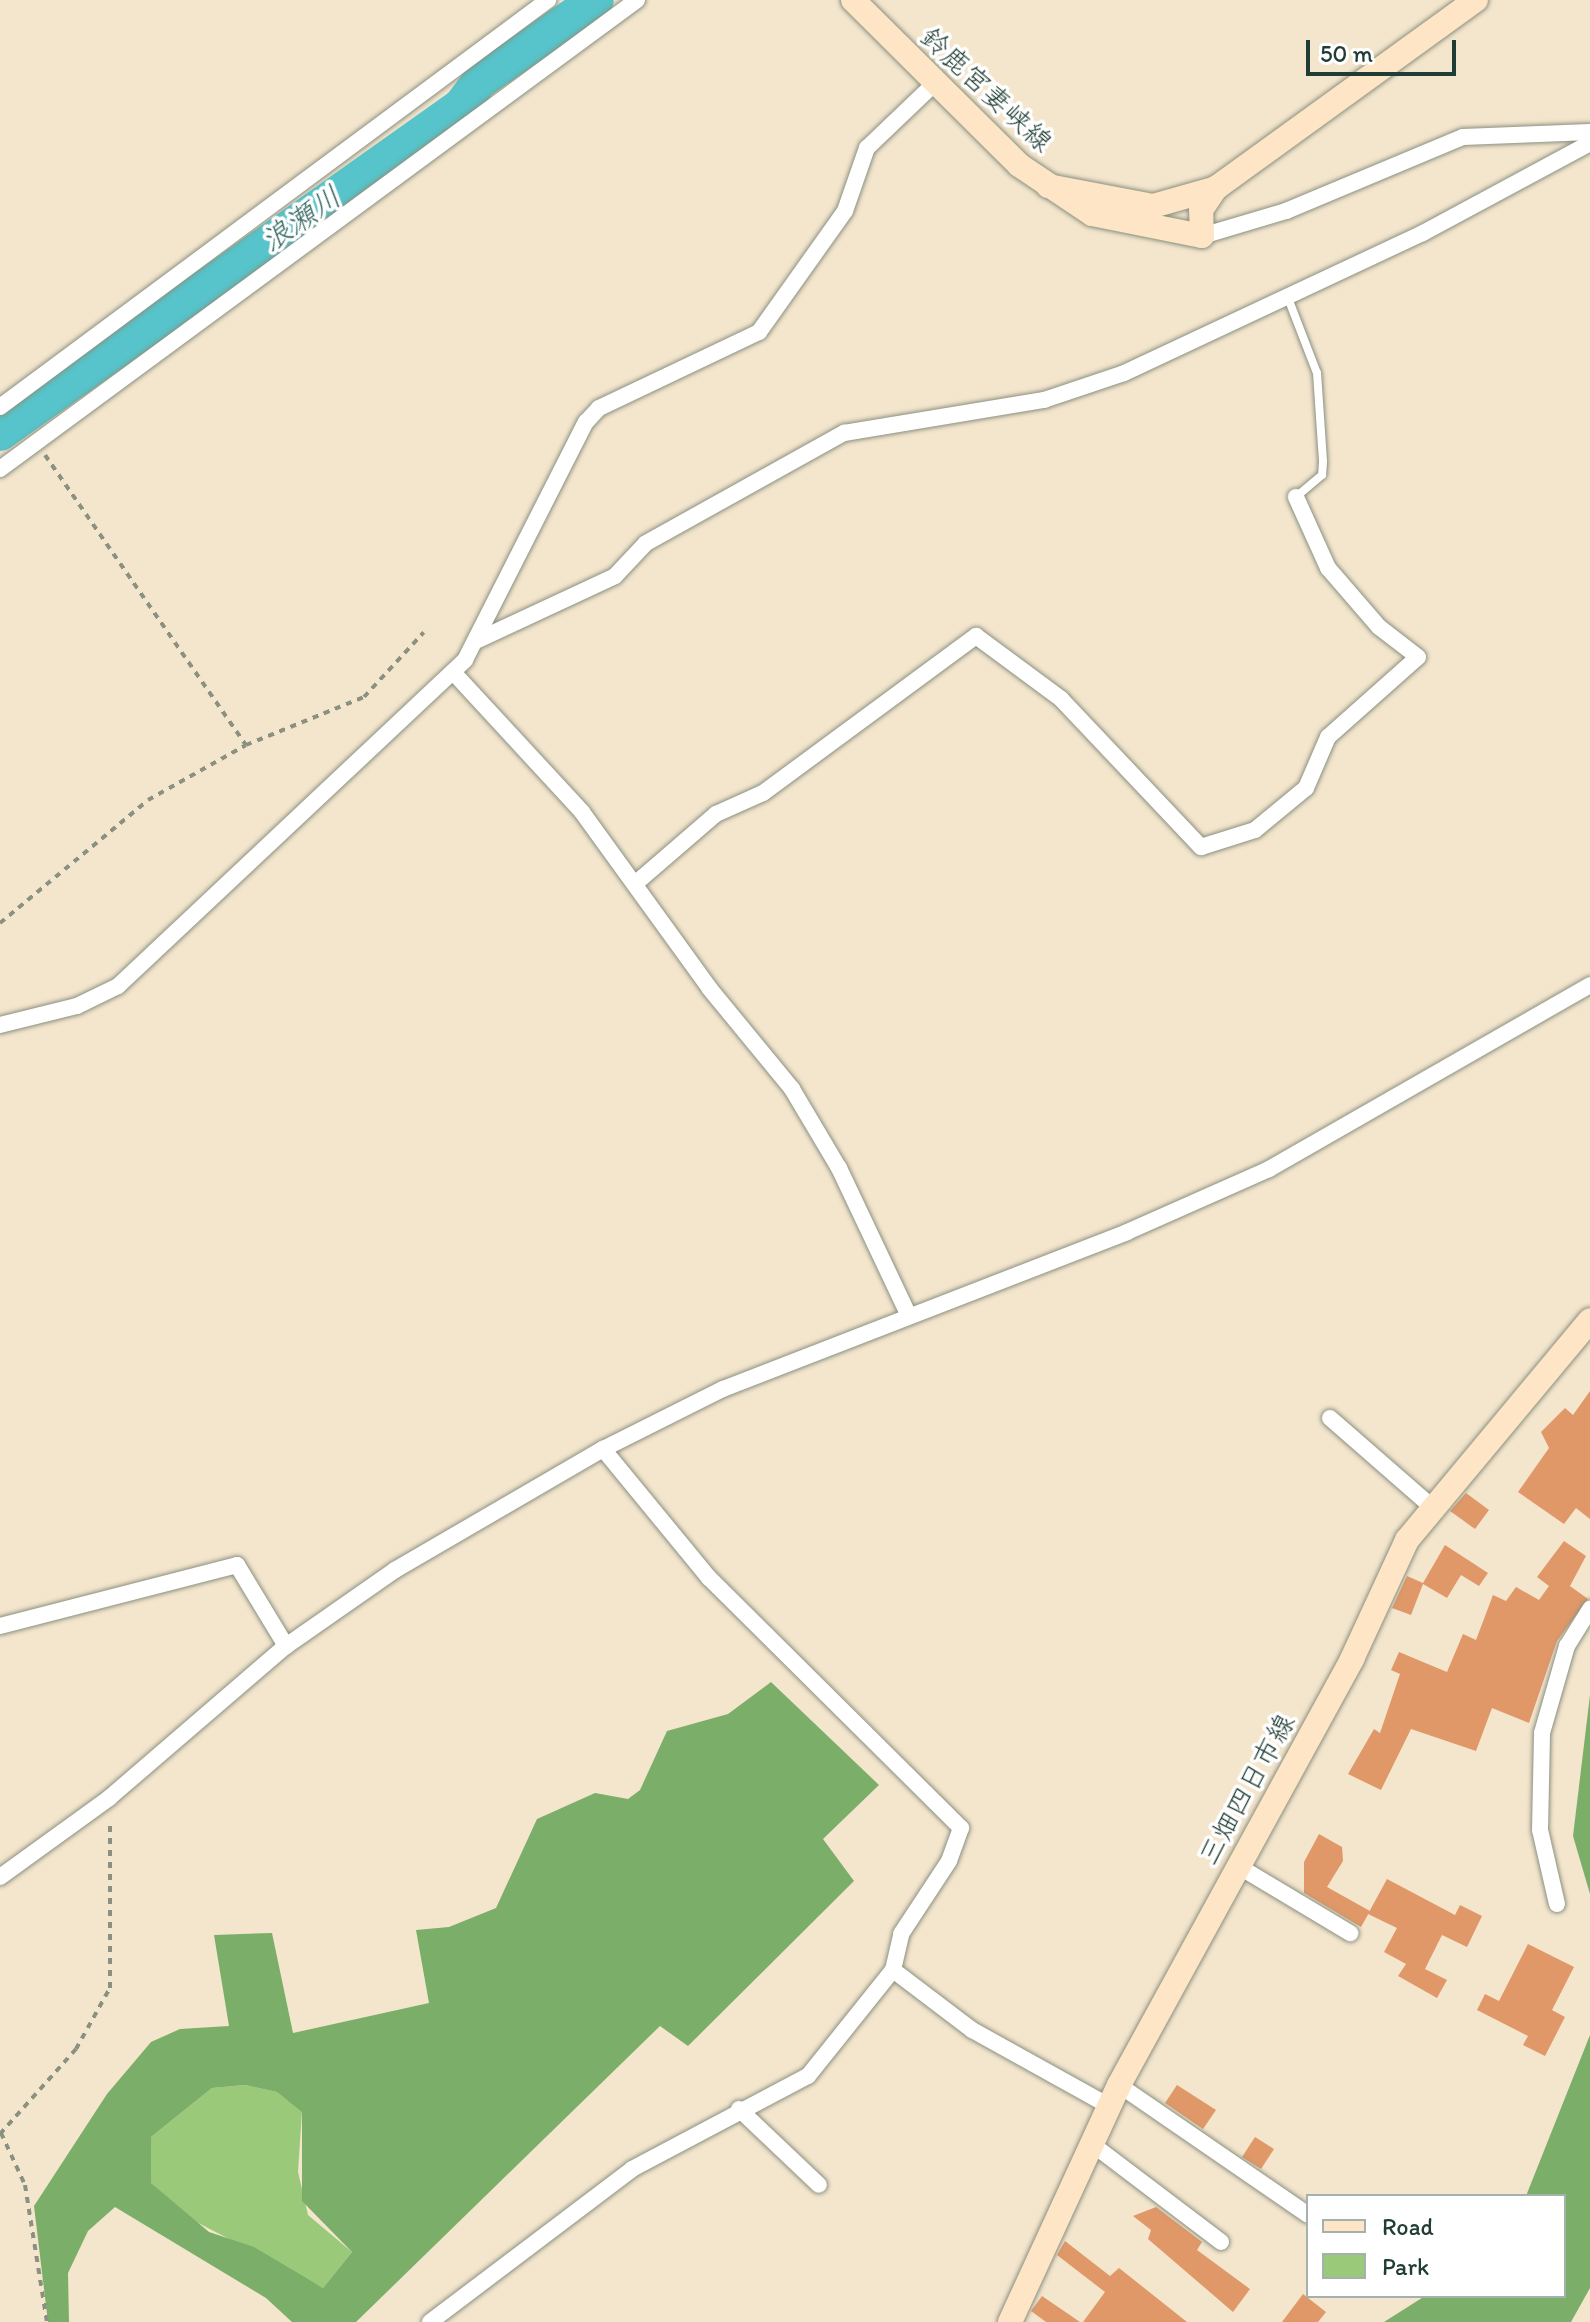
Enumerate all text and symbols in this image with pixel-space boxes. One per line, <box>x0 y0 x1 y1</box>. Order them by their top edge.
street label: 鈴鹿宮妻峡線 <box>914 19 1060 159</box>
scale bar <box>1310 24 1460 74</box>
text: 50 m <box>1320 39 1373 68</box>
water label: 浪瀬川 <box>254 178 348 260</box>
street label: 三畑四日市線 <box>1191 1707 1301 1871</box>
legend <box>1306 2194 1566 2298</box>
text: Road <box>1382 2212 1434 2241</box>
text: Park <box>1382 2252 1429 2281</box>

